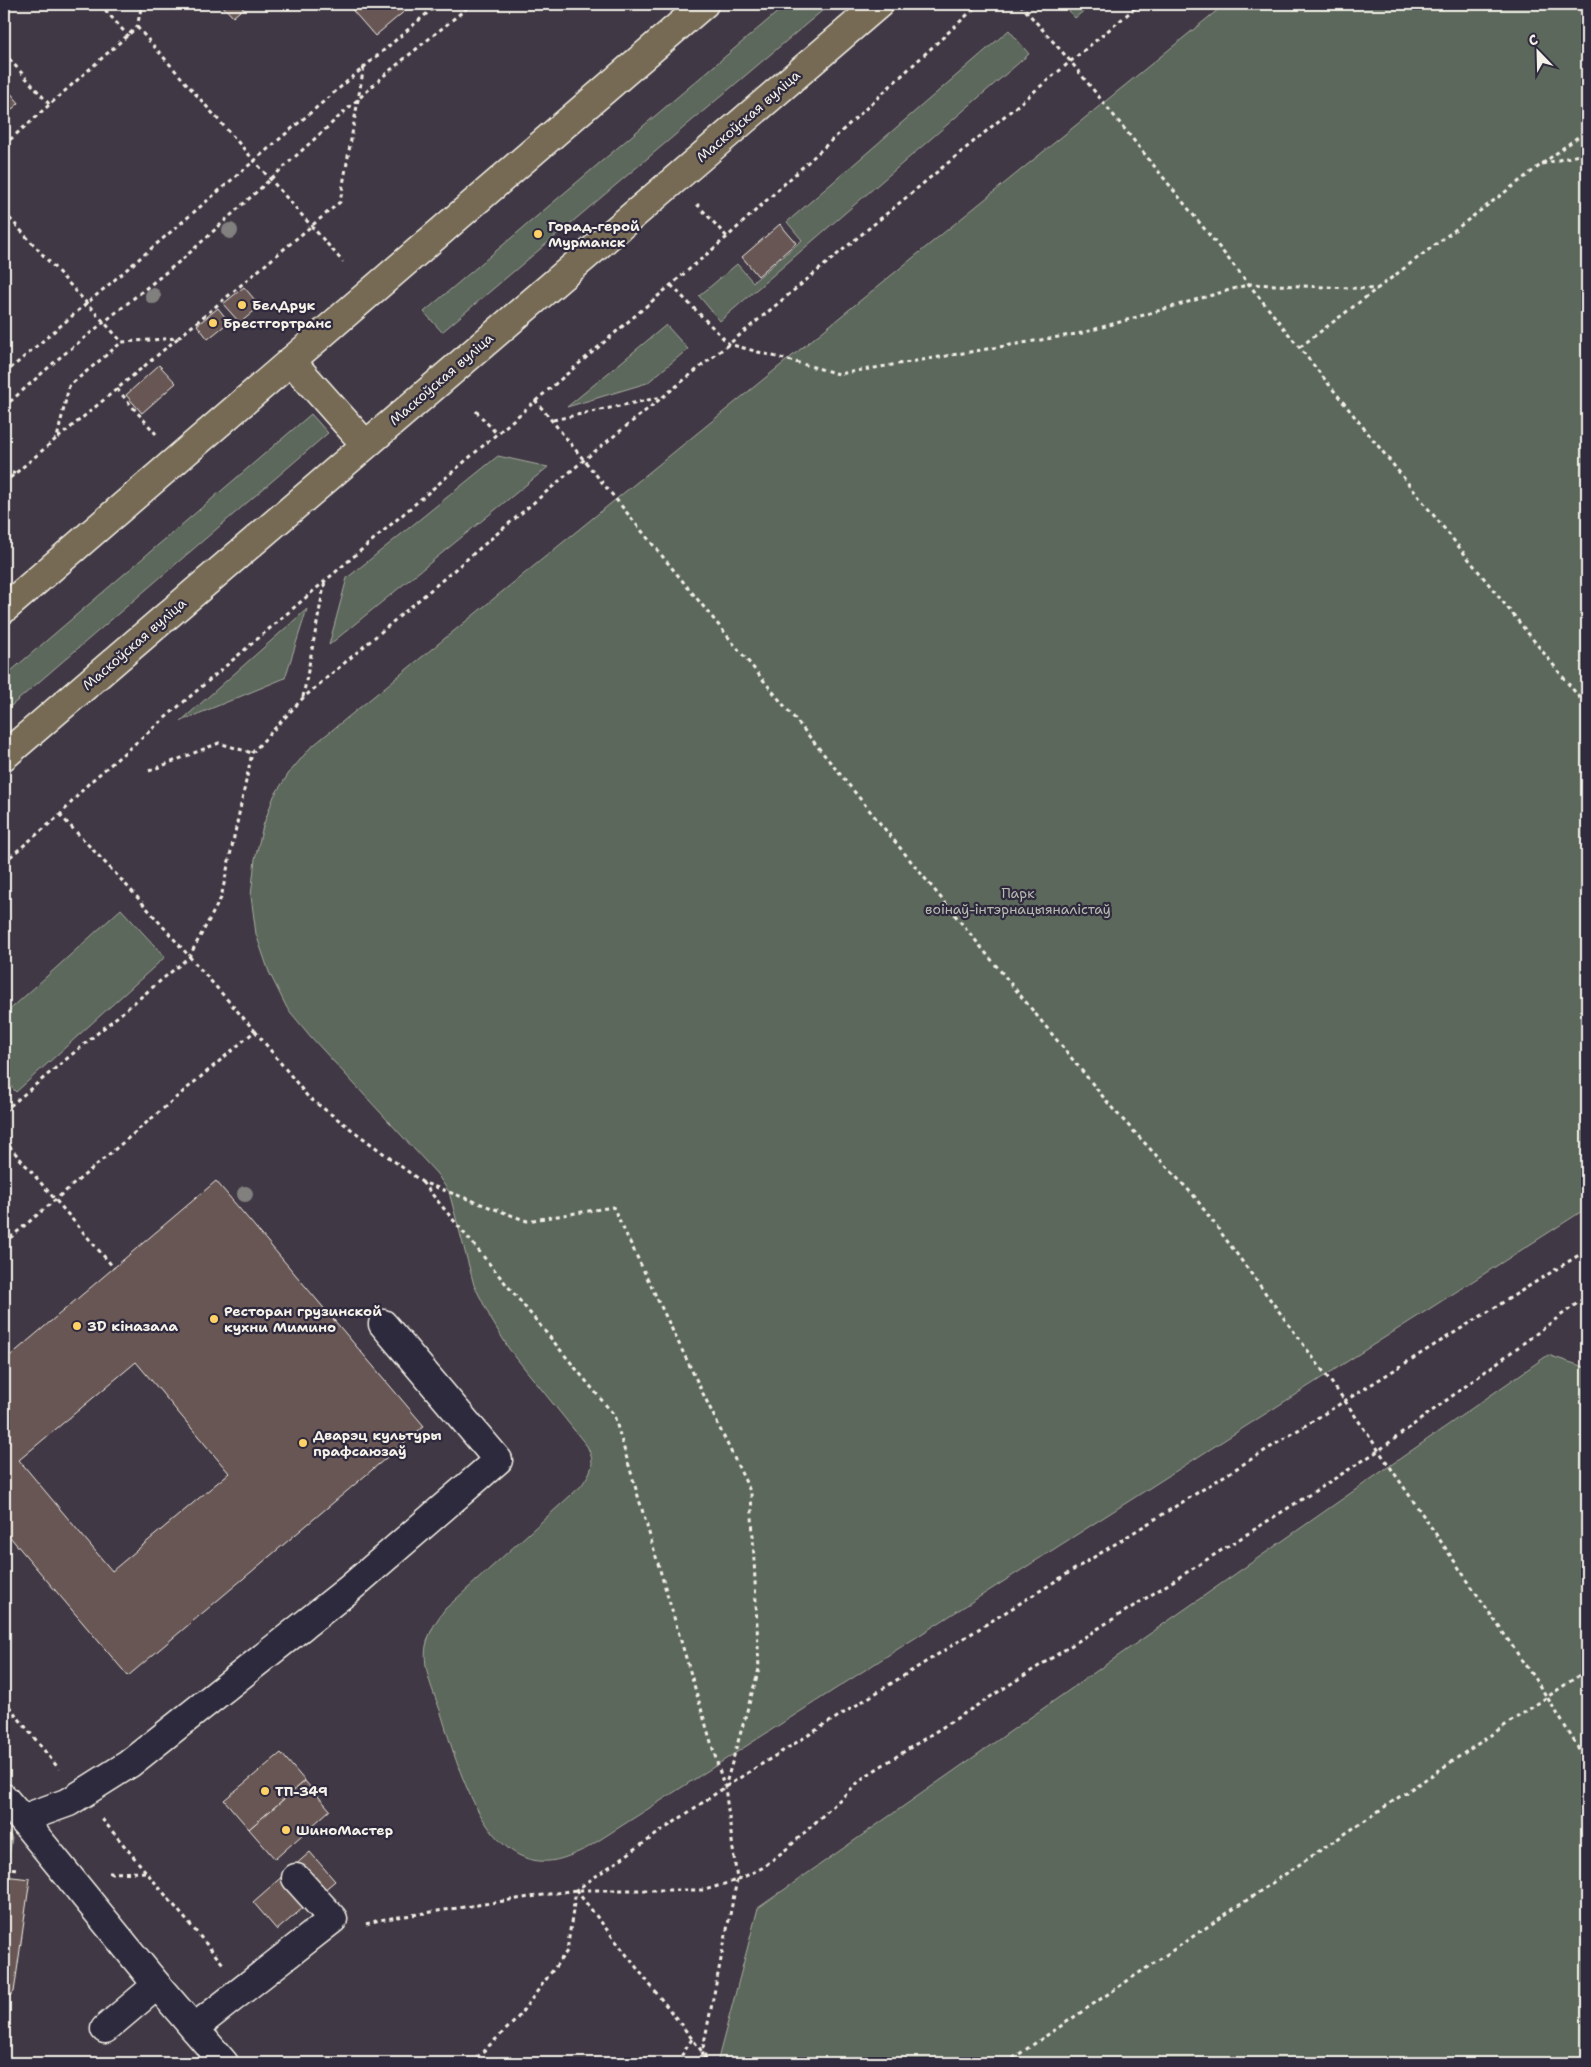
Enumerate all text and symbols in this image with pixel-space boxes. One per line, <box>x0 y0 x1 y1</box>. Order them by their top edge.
north arrow <box>1514 28 1564 78</box>
text: С <box>1525 30 1540 50</box>
street label: Маскоўская вуліца <box>692 66 804 166</box>
place label: Горад-герой Мурманск <box>548 217 640 251</box>
marker: Горад-герой Мурманск <box>532 228 544 240</box>
place label: БелДрук <box>252 296 316 314</box>
marker: БелДрук <box>236 299 248 311</box>
place label: Брестгортранс <box>223 314 332 332</box>
marker: Брестгортранс <box>207 317 219 329</box>
street label: Маскоўская вуліца <box>385 329 497 429</box>
street label: Маскоўская вуліца <box>78 594 190 694</box>
park label: Парк воінаў-інтэрнацыяналістаў <box>925 884 1111 918</box>
place label: Ресторан грузинской кухни Мимино <box>224 1302 382 1336</box>
marker: Ресторан грузинской кухни Мимино <box>208 1313 220 1325</box>
place label: 3D кіназала <box>87 1317 178 1335</box>
marker: 3D кіназала <box>71 1320 83 1332</box>
place label: Дварэц культуры прафсаюзаў <box>313 1426 442 1460</box>
marker: Дварэц культуры прафсаюзаў <box>297 1437 309 1449</box>
place label: ТП-349 <box>275 1782 328 1800</box>
marker: ТП-349 <box>259 1785 271 1797</box>
place label: ШиноМастер <box>296 1821 393 1839</box>
marker: ШиноМастер <box>280 1824 292 1836</box>

